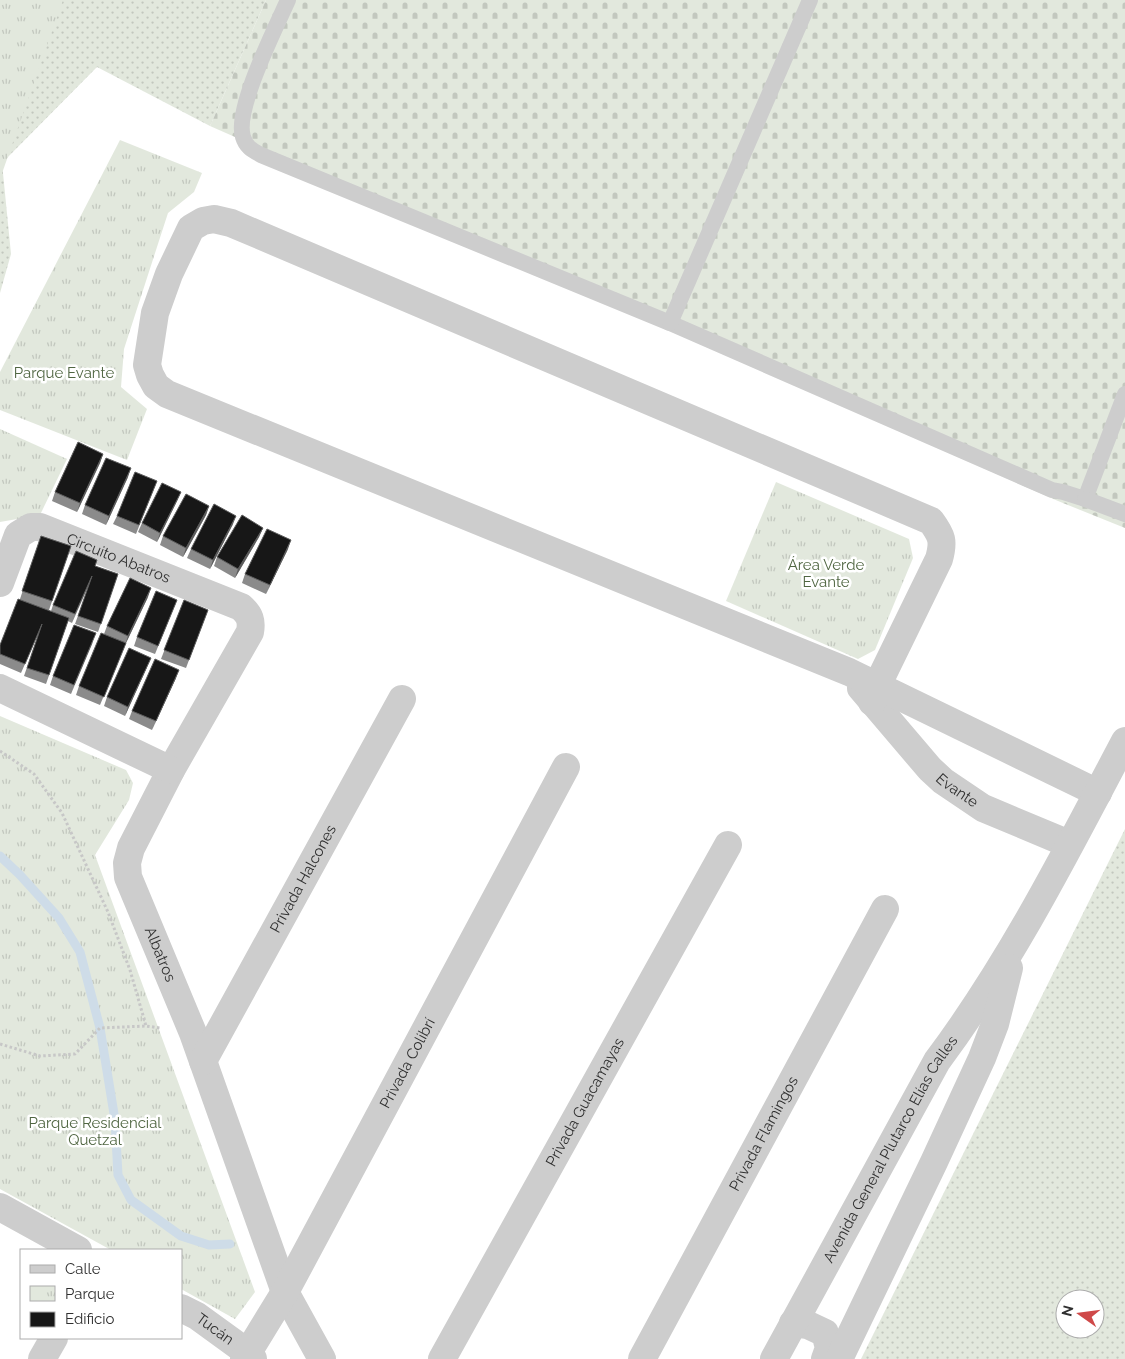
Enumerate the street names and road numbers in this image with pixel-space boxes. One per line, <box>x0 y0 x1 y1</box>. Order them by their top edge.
street label: Circuito Abatros <box>64 530 173 587</box>
street label: Evante <box>932 770 982 811</box>
street label: Privada Halcones <box>266 822 340 936</box>
street label: Albatros <box>141 924 180 984</box>
street label: Privada Colibrí <box>376 1014 439 1111</box>
street label: Avenida General Plutarco Elías Calles <box>819 1032 961 1266</box>
street label: Privada Guacamayas <box>542 1035 628 1170</box>
street label: Privada Flamingos <box>725 1073 802 1194</box>
street label: Tucán <box>193 1309 237 1349</box>

